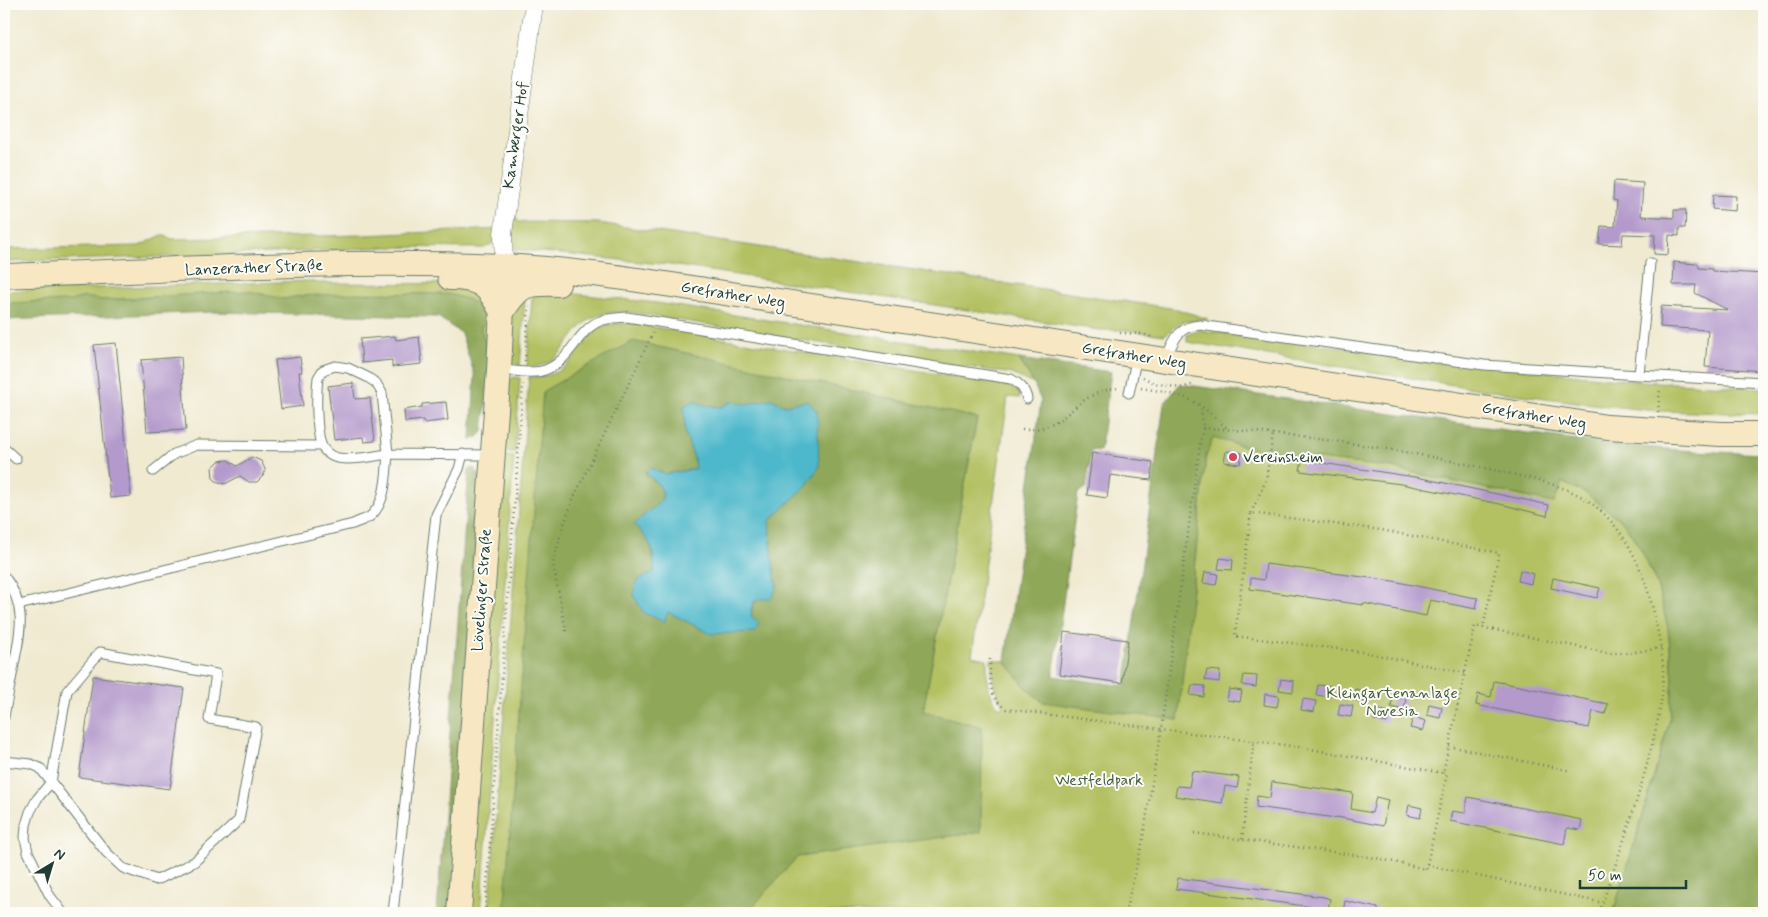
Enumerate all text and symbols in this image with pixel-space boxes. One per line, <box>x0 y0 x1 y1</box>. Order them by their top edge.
street label: Kamberger Hof <box>498 80 535 190</box>
street label: Lanzerather Straße <box>185 255 323 281</box>
street label: Grefrather Weg <box>679 276 787 315</box>
street label: Grefrather Weg <box>1080 337 1188 376</box>
street label: Grefrather Weg <box>1480 397 1588 436</box>
place label: Vereinsheim <box>1243 447 1323 468</box>
marker: Vereinsheim <box>1227 451 1239 463</box>
street label: Lövelinger Straße <box>467 528 498 652</box>
park label: Kleingartenanlage Novesia <box>1326 683 1458 722</box>
park label: Westfeldpark <box>1055 770 1143 791</box>
north arrow <box>28 840 78 890</box>
text: N <box>50 845 69 865</box>
scale bar <box>1580 857 1687 889</box>
text: 50 m <box>1588 866 1622 886</box>

